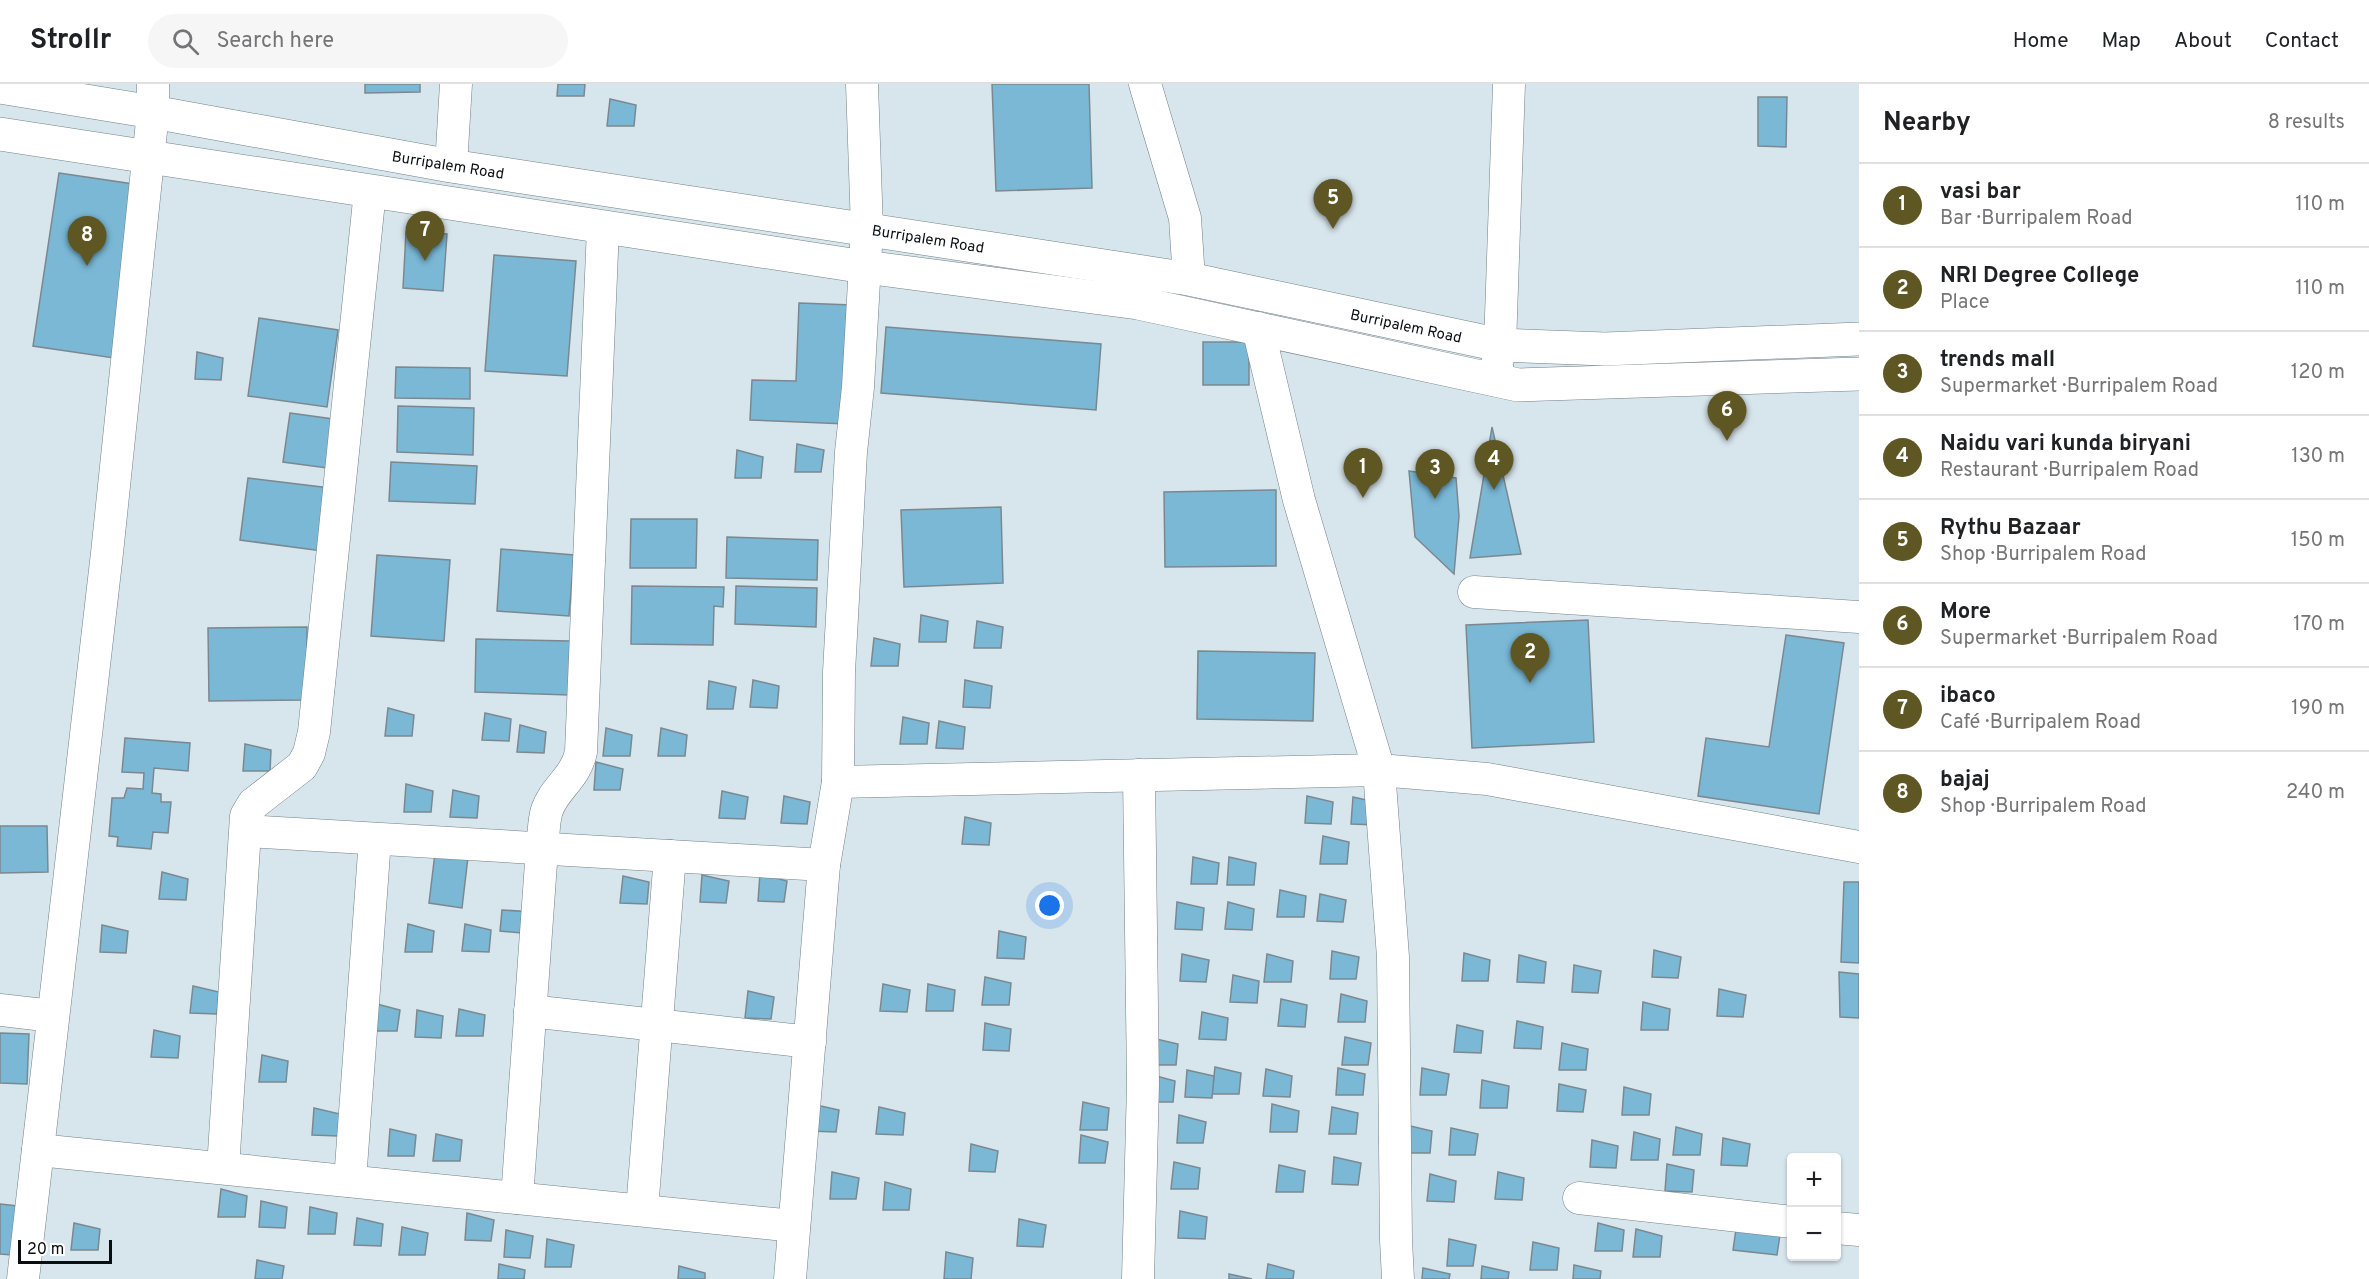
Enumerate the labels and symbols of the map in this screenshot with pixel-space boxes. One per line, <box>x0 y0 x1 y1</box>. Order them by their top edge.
street label: Burripalem Road <box>390 148 505 185</box>
pin: 5 <box>1314 180 1352 229</box>
pin: 7 <box>406 212 444 261</box>
pin: 8 <box>68 216 106 266</box>
street label: Burripalem Road <box>870 222 985 259</box>
street label: Burripalem Road <box>1348 306 1463 349</box>
pin: 6 <box>1708 392 1746 441</box>
pin: 4 <box>1474 440 1514 490</box>
pin: 1 <box>1344 448 1382 498</box>
pin: 3 <box>1416 450 1454 499</box>
pin: 2 <box>1510 634 1550 683</box>
your location <box>1035 891 1064 920</box>
scale bar <box>18 1237 112 1264</box>

